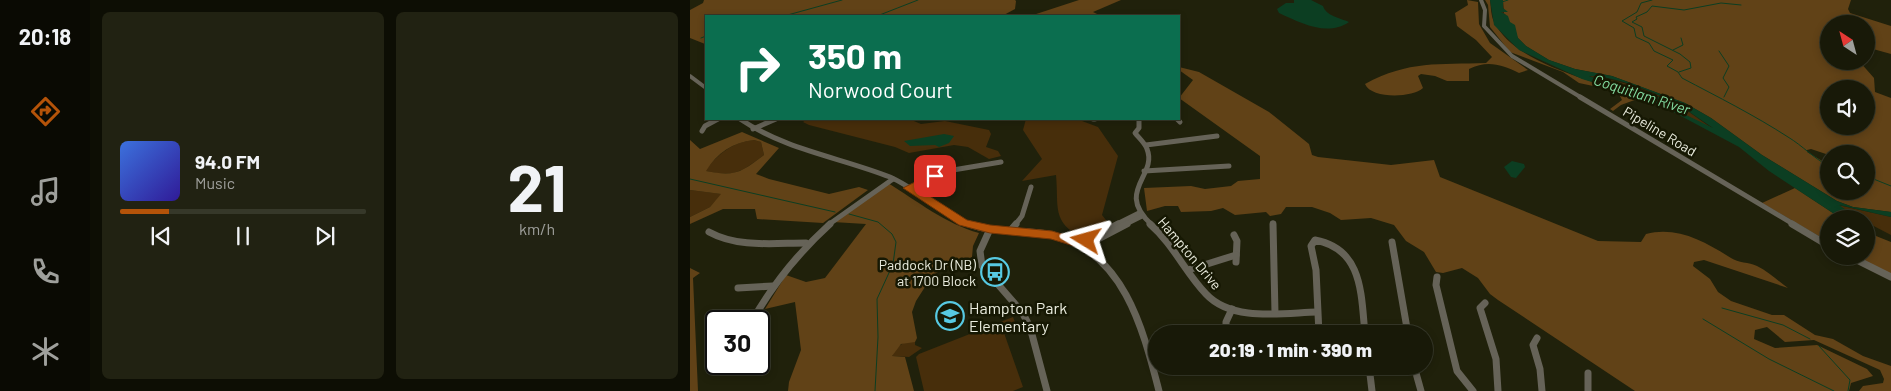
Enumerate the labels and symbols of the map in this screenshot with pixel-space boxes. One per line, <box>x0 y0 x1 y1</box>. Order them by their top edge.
north arrow <box>1820 15 1875 70</box>
water label: Coquitlam River <box>1592 70 1693 118</box>
street label: Pipeline Road <box>1620 102 1700 160</box>
pin <box>914 155 956 197</box>
position arrow <box>1059 213 1111 265</box>
street label: Hampton Drive <box>1155 213 1225 293</box>
place label: Paddock Dr (NB) at 1700 Block <box>879 256 976 289</box>
bus stop icon: Paddock Dr (NB) at 1700 Block <box>980 257 1010 287</box>
place label: Hampton Park Elementary <box>969 298 1067 335</box>
school or university icon: Hampton Park Elementary <box>935 301 965 331</box>
speed limit sign: 30 <box>705 310 770 375</box>

